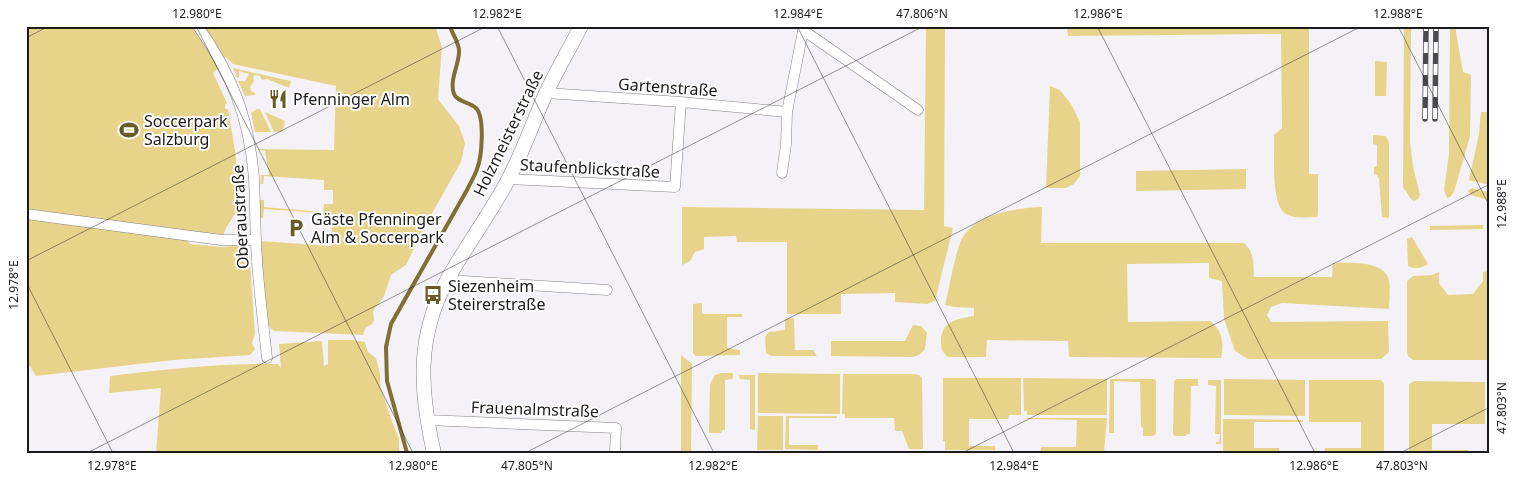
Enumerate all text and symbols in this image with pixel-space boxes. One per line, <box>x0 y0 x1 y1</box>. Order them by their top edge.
text: 12.980°E <box>172 5 222 22</box>
text: 12.982°E <box>472 5 522 22</box>
text: 12.984°E <box>773 5 823 22</box>
text: 47.806°N <box>896 5 948 22</box>
text: 12.986°E <box>1073 5 1123 22</box>
text: 12.988°E <box>1373 5 1423 22</box>
street label: Holzmeisterstraße <box>468 66 548 200</box>
street label: Gartenstraße <box>617 73 719 101</box>
restaurant icon: Pfenninger Alm <box>267 88 289 110</box>
place label: Pfenninger Alm <box>293 88 410 110</box>
place label: Soccerpark Salzburg <box>144 110 228 150</box>
sports icon: Soccerpark Salzburg <box>118 119 140 141</box>
street label: Staufenblickstraße <box>520 153 660 183</box>
street label: Oberaustraße <box>226 164 254 270</box>
text: 12.988°E <box>1493 179 1510 229</box>
place label: Gäste Pfenninger Alm & Soccerpark <box>311 208 444 248</box>
parking icon: Gäste Pfenninger Alm & Soccerpark <box>285 217 307 239</box>
text: 12.978°E <box>5 260 22 310</box>
place label: Siezenheim Steirerstraße <box>448 275 545 315</box>
bus stop icon: Siezenheim Steirerstraße <box>422 284 444 306</box>
text: 47.803°N <box>1493 382 1510 434</box>
street label: Frauenalmstraße <box>471 396 599 422</box>
text: 12.978°E <box>87 457 137 474</box>
text: 12.980°E <box>388 457 438 474</box>
text: 47.805°N <box>501 457 553 474</box>
text: 12.982°E <box>688 457 738 474</box>
text: 12.984°E <box>989 457 1039 474</box>
text: 12.986°E <box>1289 457 1339 474</box>
text: 47.803°N <box>1376 457 1428 474</box>

